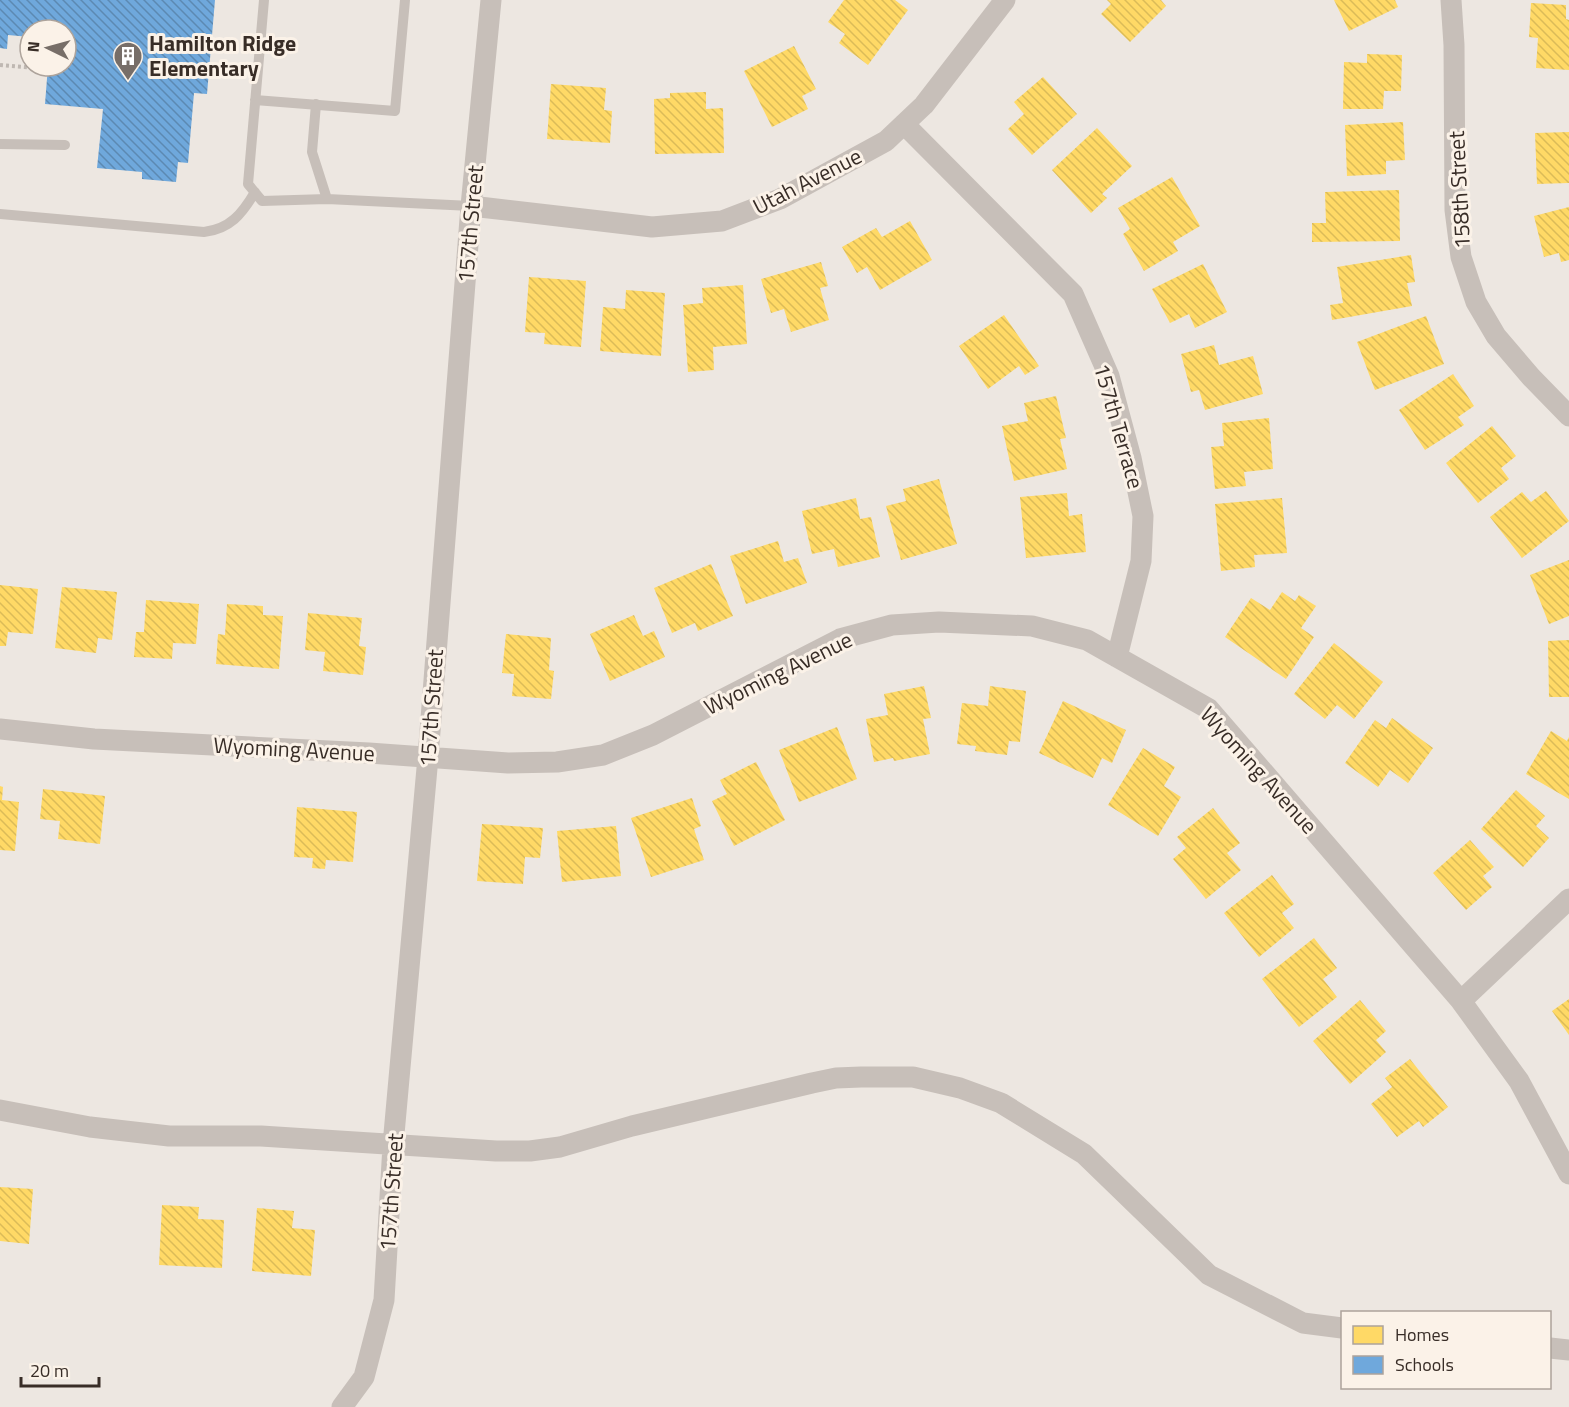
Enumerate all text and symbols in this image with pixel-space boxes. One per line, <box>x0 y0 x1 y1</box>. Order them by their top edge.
north arrow <box>18 18 78 78</box>
place label: Hamilton Ridge Elementary <box>149 26 296 85</box>
text: N <box>21 40 45 53</box>
building icon: Hamilton Ridge Elementary <box>112 40 144 82</box>
street label: 158th Street <box>1439 130 1479 250</box>
street label: Utah Avenue <box>747 139 867 223</box>
street label: 157th Street <box>448 163 492 284</box>
street label: 157th Terrace <box>1085 359 1153 493</box>
street label: Wyoming Avenue <box>698 622 858 724</box>
street label: 157th Street <box>410 648 452 768</box>
street label: Wyoming Avenue <box>1192 699 1326 841</box>
street label: Wyoming Avenue <box>212 728 376 770</box>
street label: 157th Street <box>370 1132 412 1252</box>
legend <box>1341 1311 1551 1389</box>
text: Homes <box>1395 1321 1449 1348</box>
scale bar <box>21 1350 99 1388</box>
text: Schools <box>1395 1351 1454 1378</box>
text: 20 m <box>30 1357 69 1384</box>

